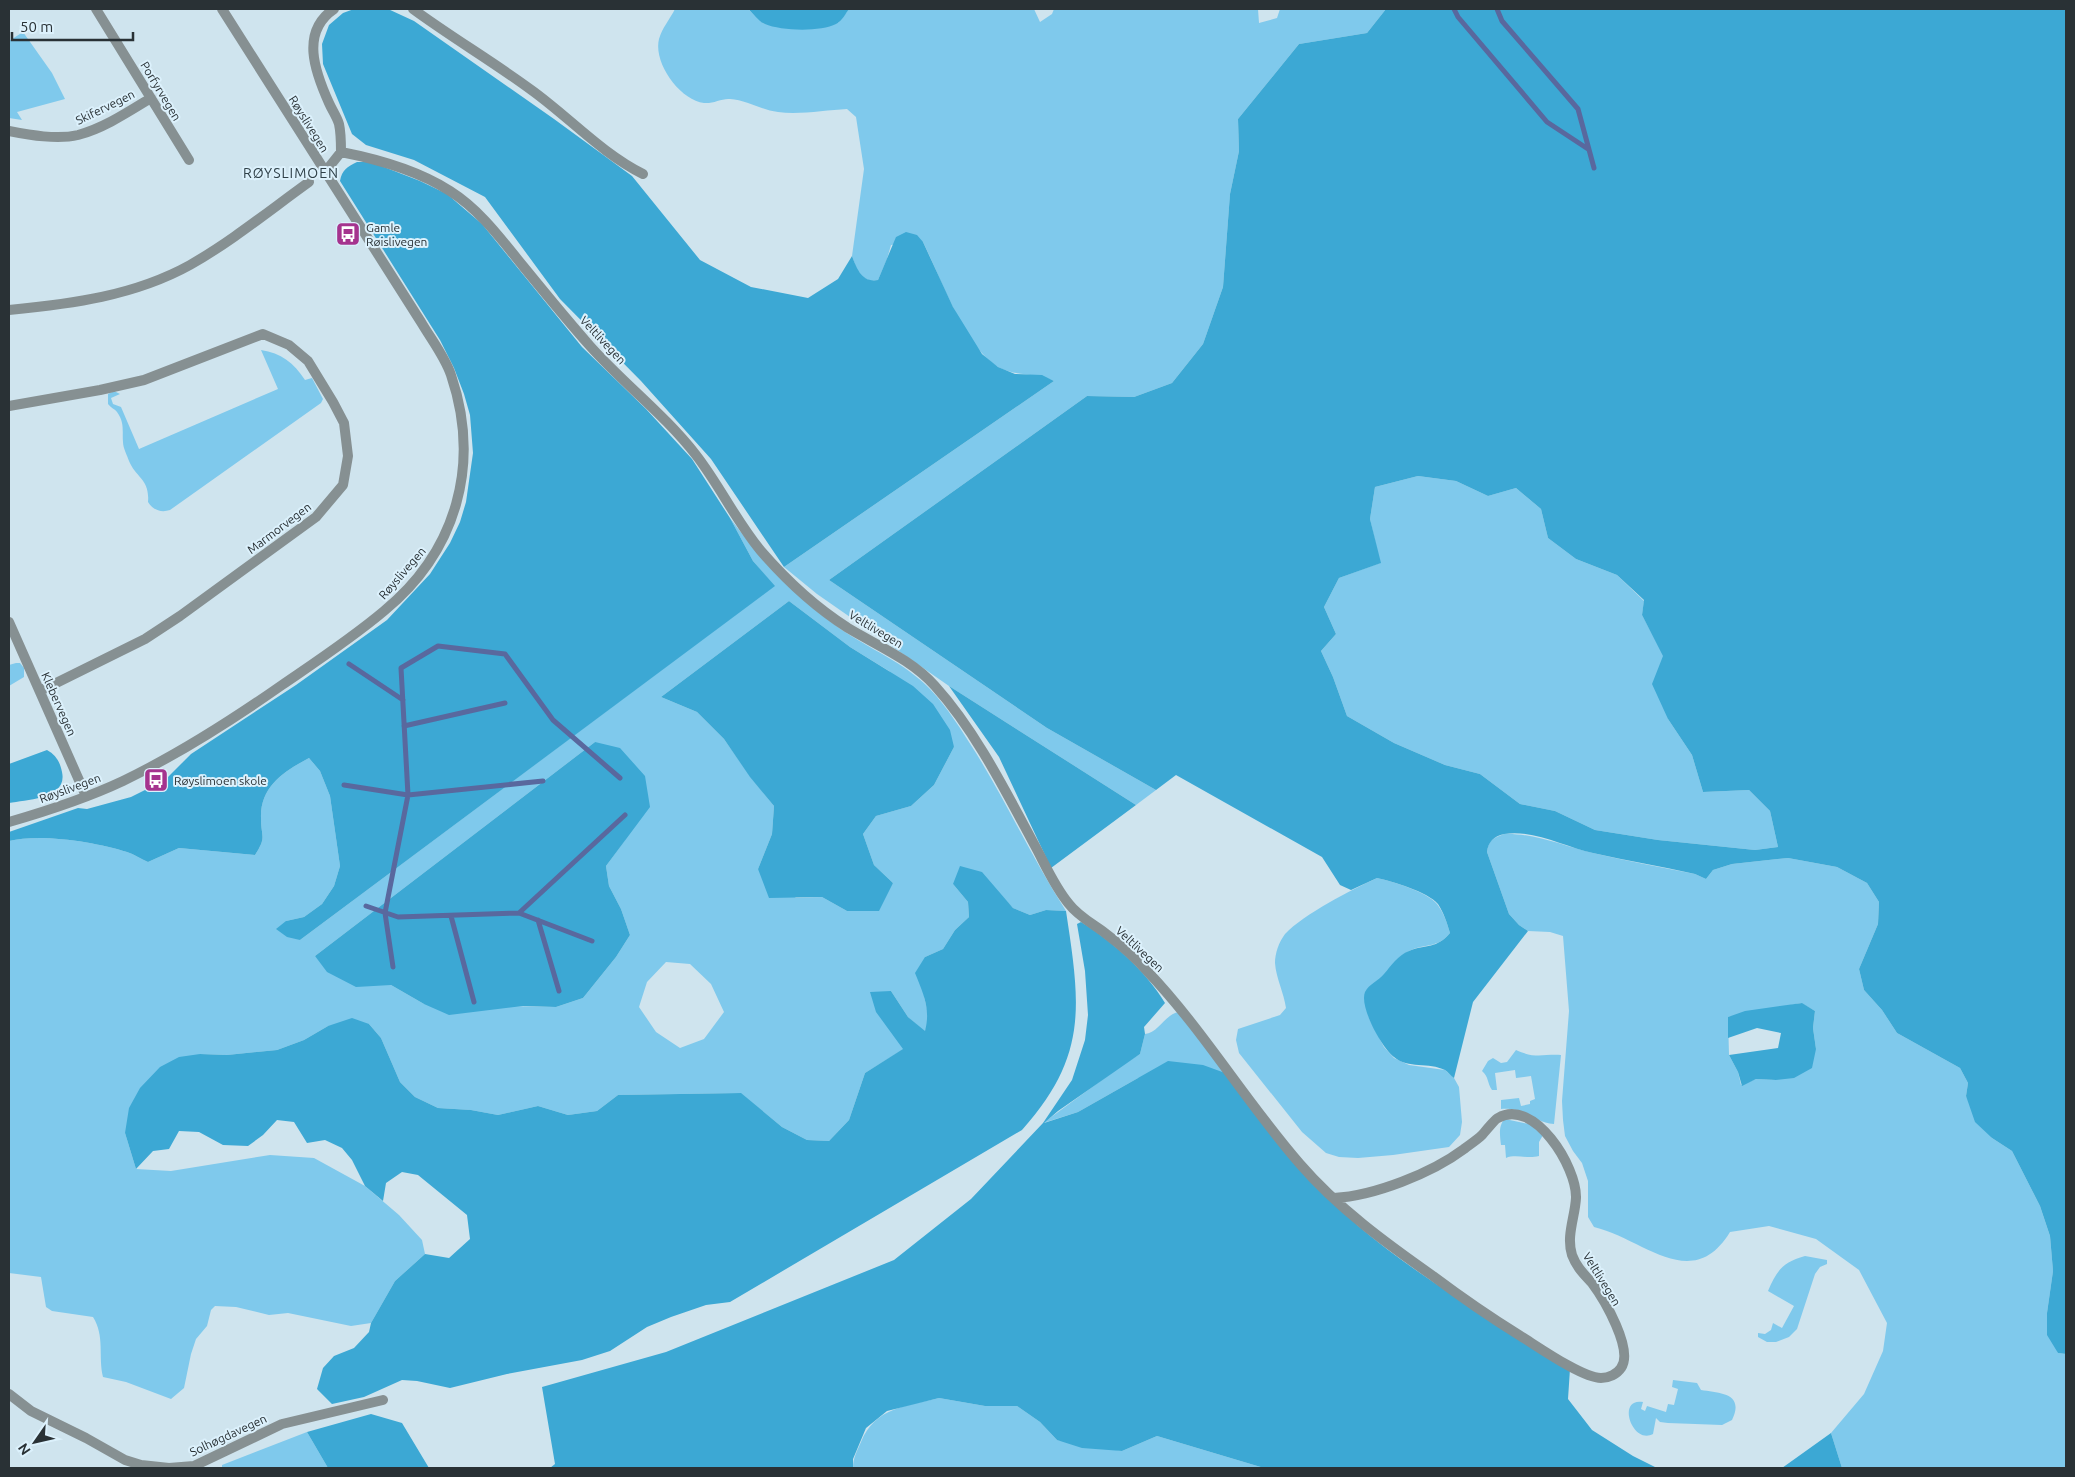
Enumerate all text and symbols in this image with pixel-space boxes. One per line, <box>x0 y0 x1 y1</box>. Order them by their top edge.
scale bar <box>12 10 134 42</box>
text: 50 m <box>20 18 53 35</box>
street label: Porfyrvegen <box>138 59 184 123</box>
street label: Skifervegen <box>73 87 137 127</box>
street label: Røyslivegen <box>286 93 332 155</box>
district label: RØYSLIMOEN <box>243 165 339 181</box>
bus stop icon: Gamle Røislivegen <box>335 221 361 247</box>
place label: Gamle Røislivegen <box>366 221 427 248</box>
street label: Veltlivegen <box>578 313 628 367</box>
street label: Marmorvegen <box>245 500 313 556</box>
street label: Røyslivegen <box>376 544 428 602</box>
street label: Veltlivegen <box>847 608 905 650</box>
street label: Klebervegen <box>39 670 79 738</box>
bus stop icon: Røyslimoen skole <box>143 767 169 793</box>
street label: Røyslivegen <box>38 771 102 805</box>
place label: Røyslimoen skole <box>174 774 267 787</box>
street label: Veltlivegen <box>1113 924 1167 974</box>
street label: Veltlivegen <box>1580 1250 1624 1308</box>
street label: Solhøgdavegen <box>188 1412 268 1458</box>
north arrow <box>10 1417 60 1467</box>
text: N <box>15 1440 34 1458</box>

